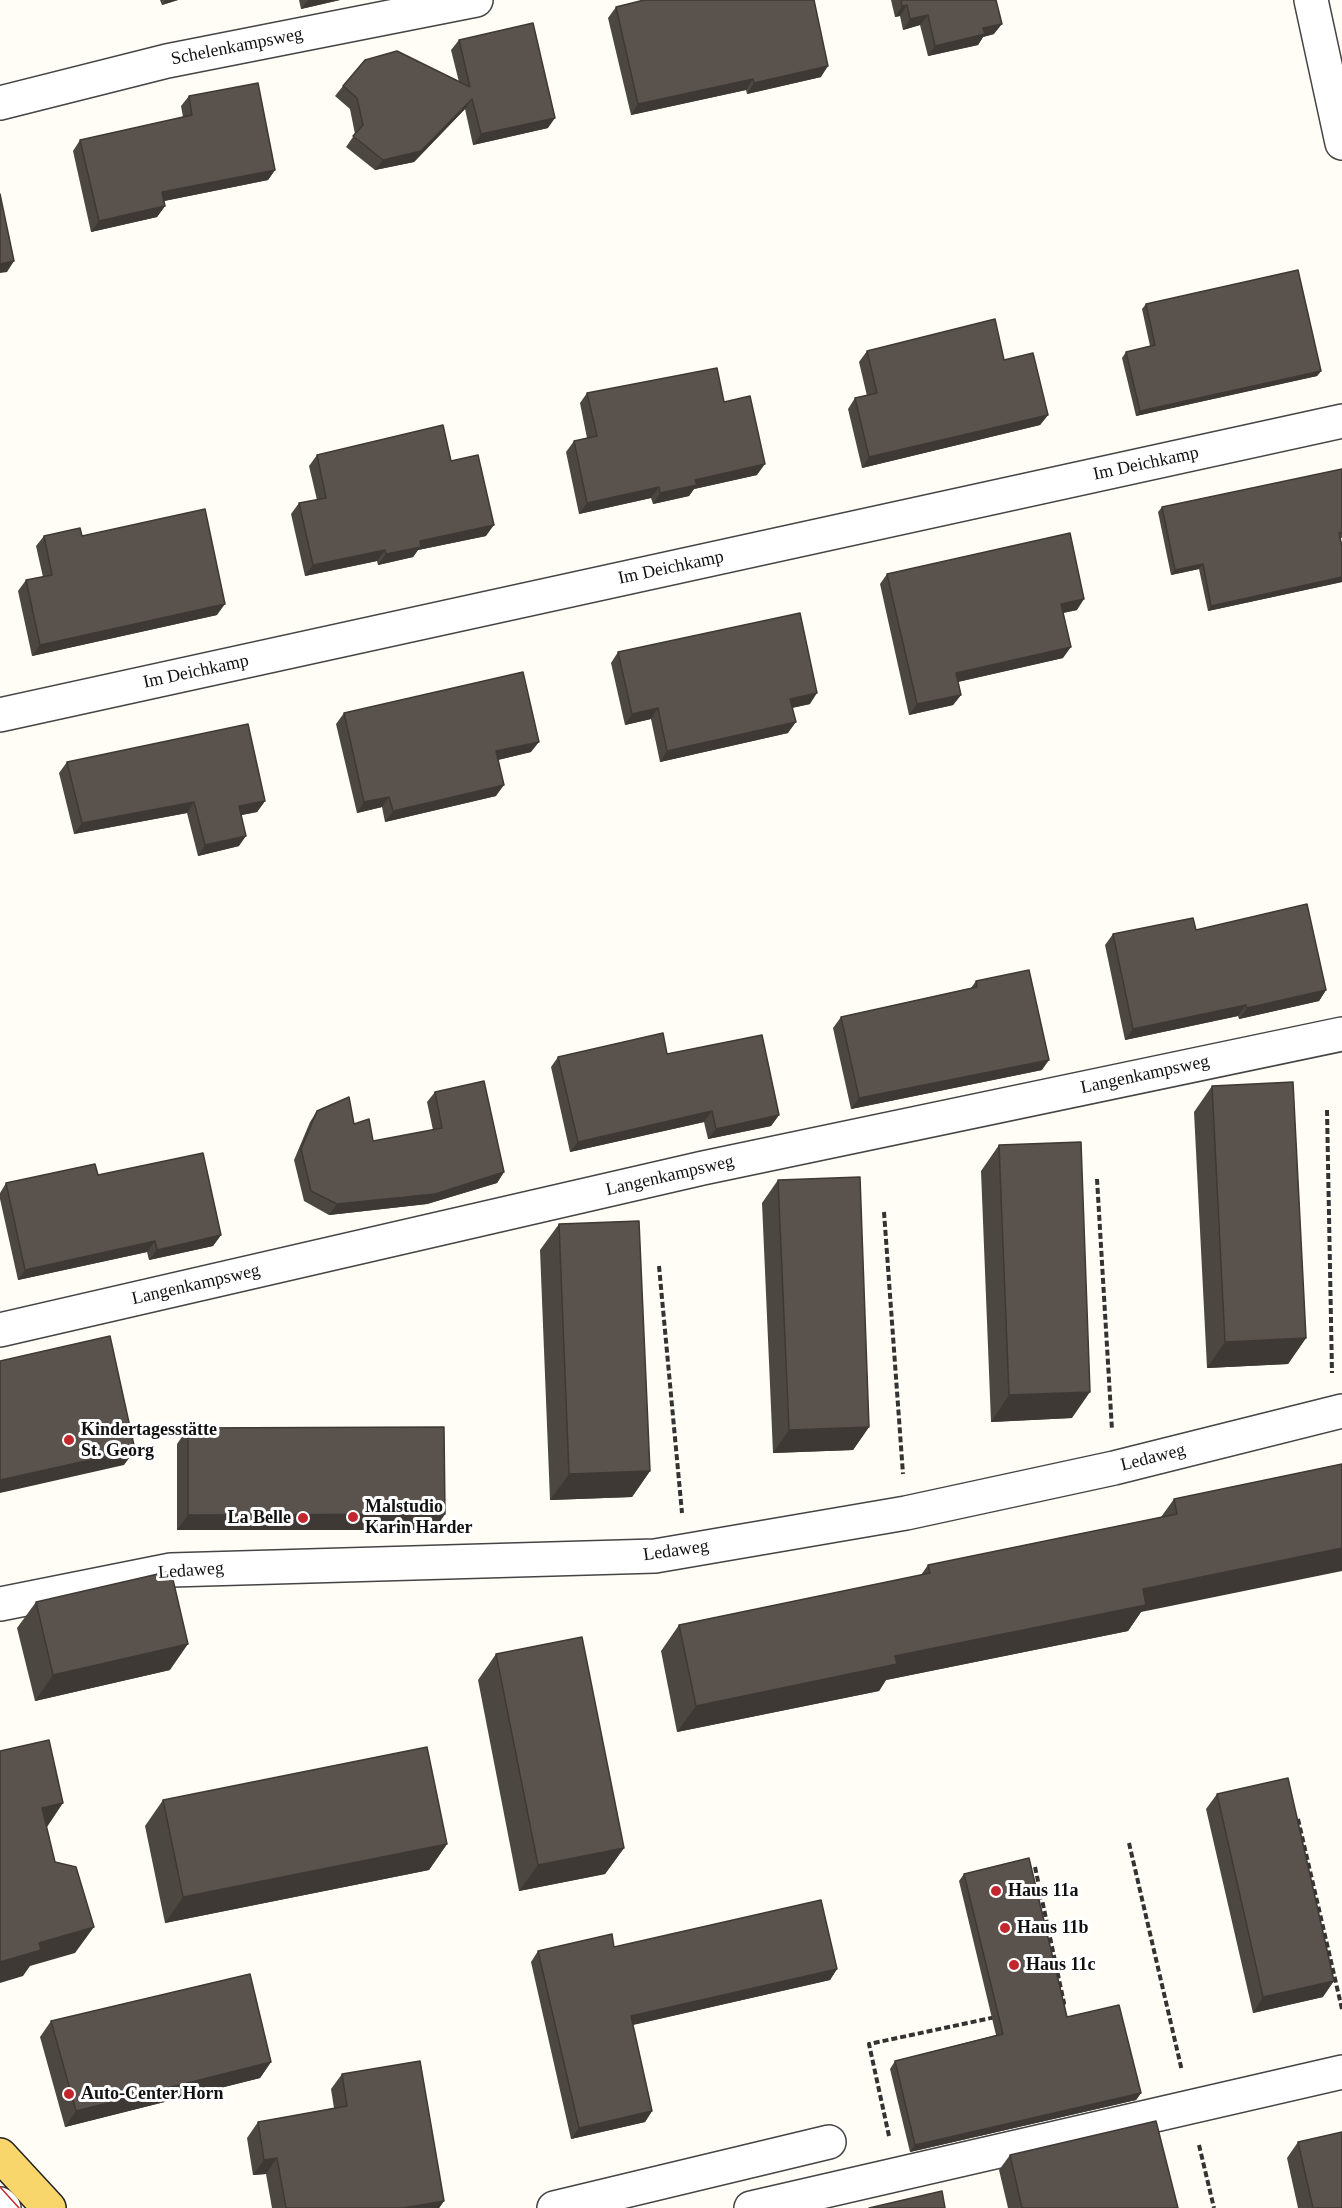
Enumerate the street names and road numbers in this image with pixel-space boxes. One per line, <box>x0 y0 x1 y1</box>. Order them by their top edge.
street label: Schelenkampsweg <box>169 24 305 70</box>
street label: Im Deichkamp <box>1091 442 1201 486</box>
street label: Im Deichkamp <box>616 546 726 590</box>
street label: Im Deichkamp <box>141 650 251 694</box>
street label: Langenkampsweg <box>1079 1051 1211 1099</box>
street label: Langenkampsweg <box>604 1151 736 1201</box>
street label: Langenkampsweg <box>130 1260 262 1310</box>
street label: Ledaweg <box>1118 1440 1188 1476</box>
street label: Ledaweg <box>642 1536 710 1566</box>
street label: Ledaweg <box>157 1558 225 1584</box>

